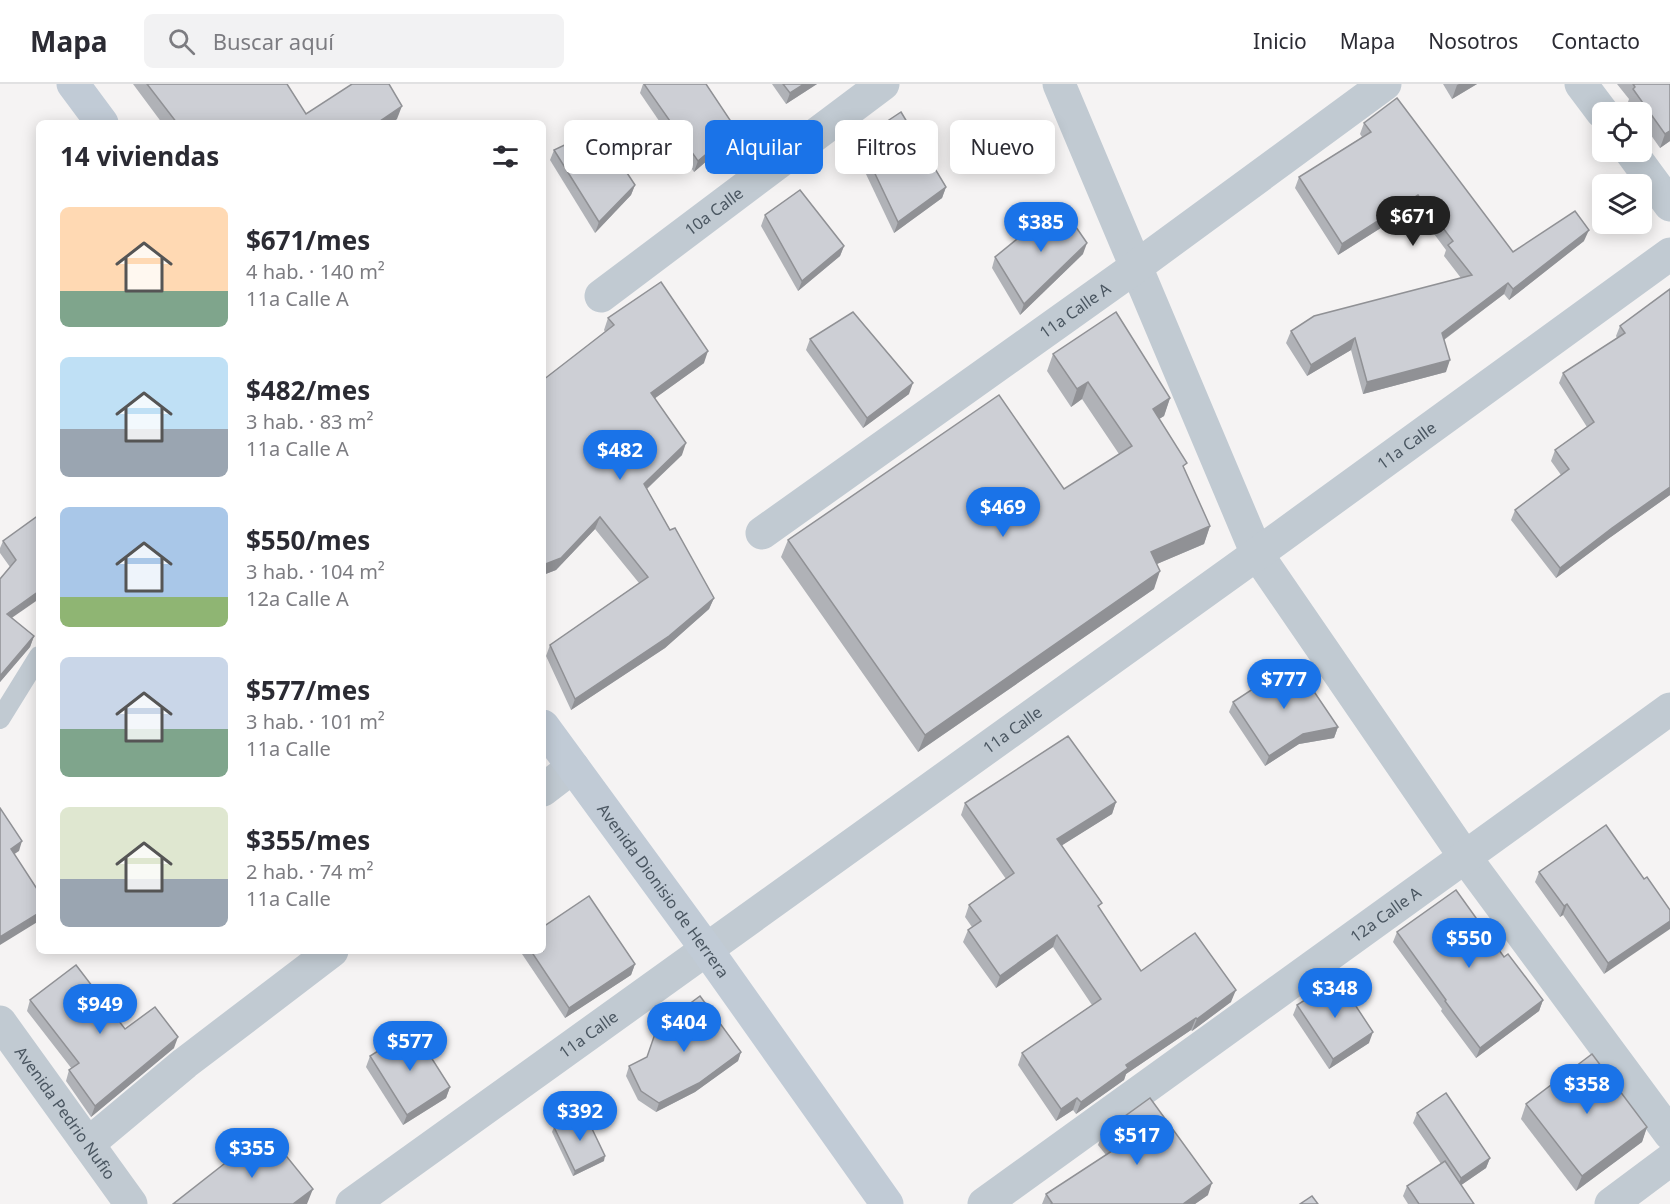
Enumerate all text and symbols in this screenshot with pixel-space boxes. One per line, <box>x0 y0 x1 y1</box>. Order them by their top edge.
search box <box>144 14 564 68</box>
text: Mapa <box>30 22 108 60</box>
icon: search <box>165 25 198 58</box>
text: Buscar aquí <box>213 26 334 56</box>
text: Inicio <box>1253 27 1307 55</box>
text: Mapa <box>1340 27 1395 55</box>
text: Nosotros <box>1428 27 1518 55</box>
text: Contacto <box>1551 27 1640 55</box>
map controls <box>1592 102 1652 234</box>
button: locate <box>1592 102 1652 162</box>
chip: Comprar <box>564 120 693 174</box>
chip: Alquilar <box>705 120 823 174</box>
chip: Filtros <box>835 120 938 174</box>
chip: Nuevo <box>950 120 1055 174</box>
text: 14 viviendas <box>60 138 219 174</box>
icon: filters <box>489 140 522 173</box>
button: layers <box>1592 174 1652 234</box>
street label: 10a Calle <box>680 182 747 240</box>
pin: $671 <box>1377 196 1449 247</box>
pin: $385 <box>1005 202 1077 253</box>
text: $671 <box>1390 202 1436 229</box>
text: $385 <box>1018 208 1064 235</box>
text: $671/mes <box>246 222 370 258</box>
icon: home <box>108 231 180 303</box>
text: 4 hab. · 140 m² <box>246 258 385 285</box>
street label: 11a Calle A <box>1035 277 1115 343</box>
text: 11a Calle A <box>246 285 349 312</box>
text: $482/mes <box>246 372 370 408</box>
icon: home <box>108 381 180 453</box>
text: 3 hab. · 83 m² <box>246 408 373 435</box>
street label: 11a Calle <box>1373 417 1440 474</box>
pin: $482 <box>584 430 656 481</box>
text: 11a Calle A <box>246 435 349 462</box>
text: $482 <box>597 436 643 463</box>
pin: $469 <box>967 487 1039 538</box>
text: $469 <box>980 493 1026 520</box>
text: $550/mes <box>246 522 370 558</box>
icon: home <box>108 531 180 603</box>
text: 3 hab. · 104 m² <box>246 558 385 585</box>
text: 12a Calle A <box>246 585 349 612</box>
pin: $777 <box>1248 659 1320 710</box>
text: $777 <box>1261 665 1307 692</box>
text: $577/mes <box>246 672 370 708</box>
icon: home <box>108 681 180 753</box>
street label: 11a Calle <box>978 701 1046 758</box>
text: 3 hab. · 101 m² <box>246 708 385 735</box>
text: 11a Calle <box>246 735 331 762</box>
street label: Avenida Dionisio de Herrera <box>592 799 734 982</box>
text: $355/mes <box>246 822 370 858</box>
icon: home <box>108 831 180 903</box>
text: 2 hab. · 74 m² <box>246 858 373 885</box>
street label: 12a Calle A <box>1346 881 1426 947</box>
text: 11a Calle <box>246 885 331 912</box>
pin: $550 <box>1433 918 1505 969</box>
text: $550 <box>1446 924 1492 951</box>
pin: $348 <box>1299 968 1371 1019</box>
text: $348 <box>1312 974 1358 1001</box>
pin: $949 <box>64 984 136 1035</box>
text: $949 <box>77 990 123 1017</box>
pin: $404 <box>648 1002 720 1053</box>
street label: 11a Calle <box>554 1006 622 1063</box>
text: $404 <box>661 1008 707 1035</box>
pin: $577 <box>374 1021 446 1072</box>
text: $577 <box>387 1027 433 1054</box>
street label: Avenida Pedrio Nufio <box>10 1042 121 1184</box>
pin: $358 <box>1551 1064 1623 1115</box>
text: $358 <box>1564 1070 1610 1097</box>
pin: $392 <box>544 1091 616 1142</box>
text: $392 <box>557 1097 603 1124</box>
pin: $517 <box>1101 1115 1173 1166</box>
text: $517 <box>1114 1121 1160 1148</box>
pin: $355 <box>216 1128 288 1179</box>
text: $355 <box>229 1134 275 1161</box>

